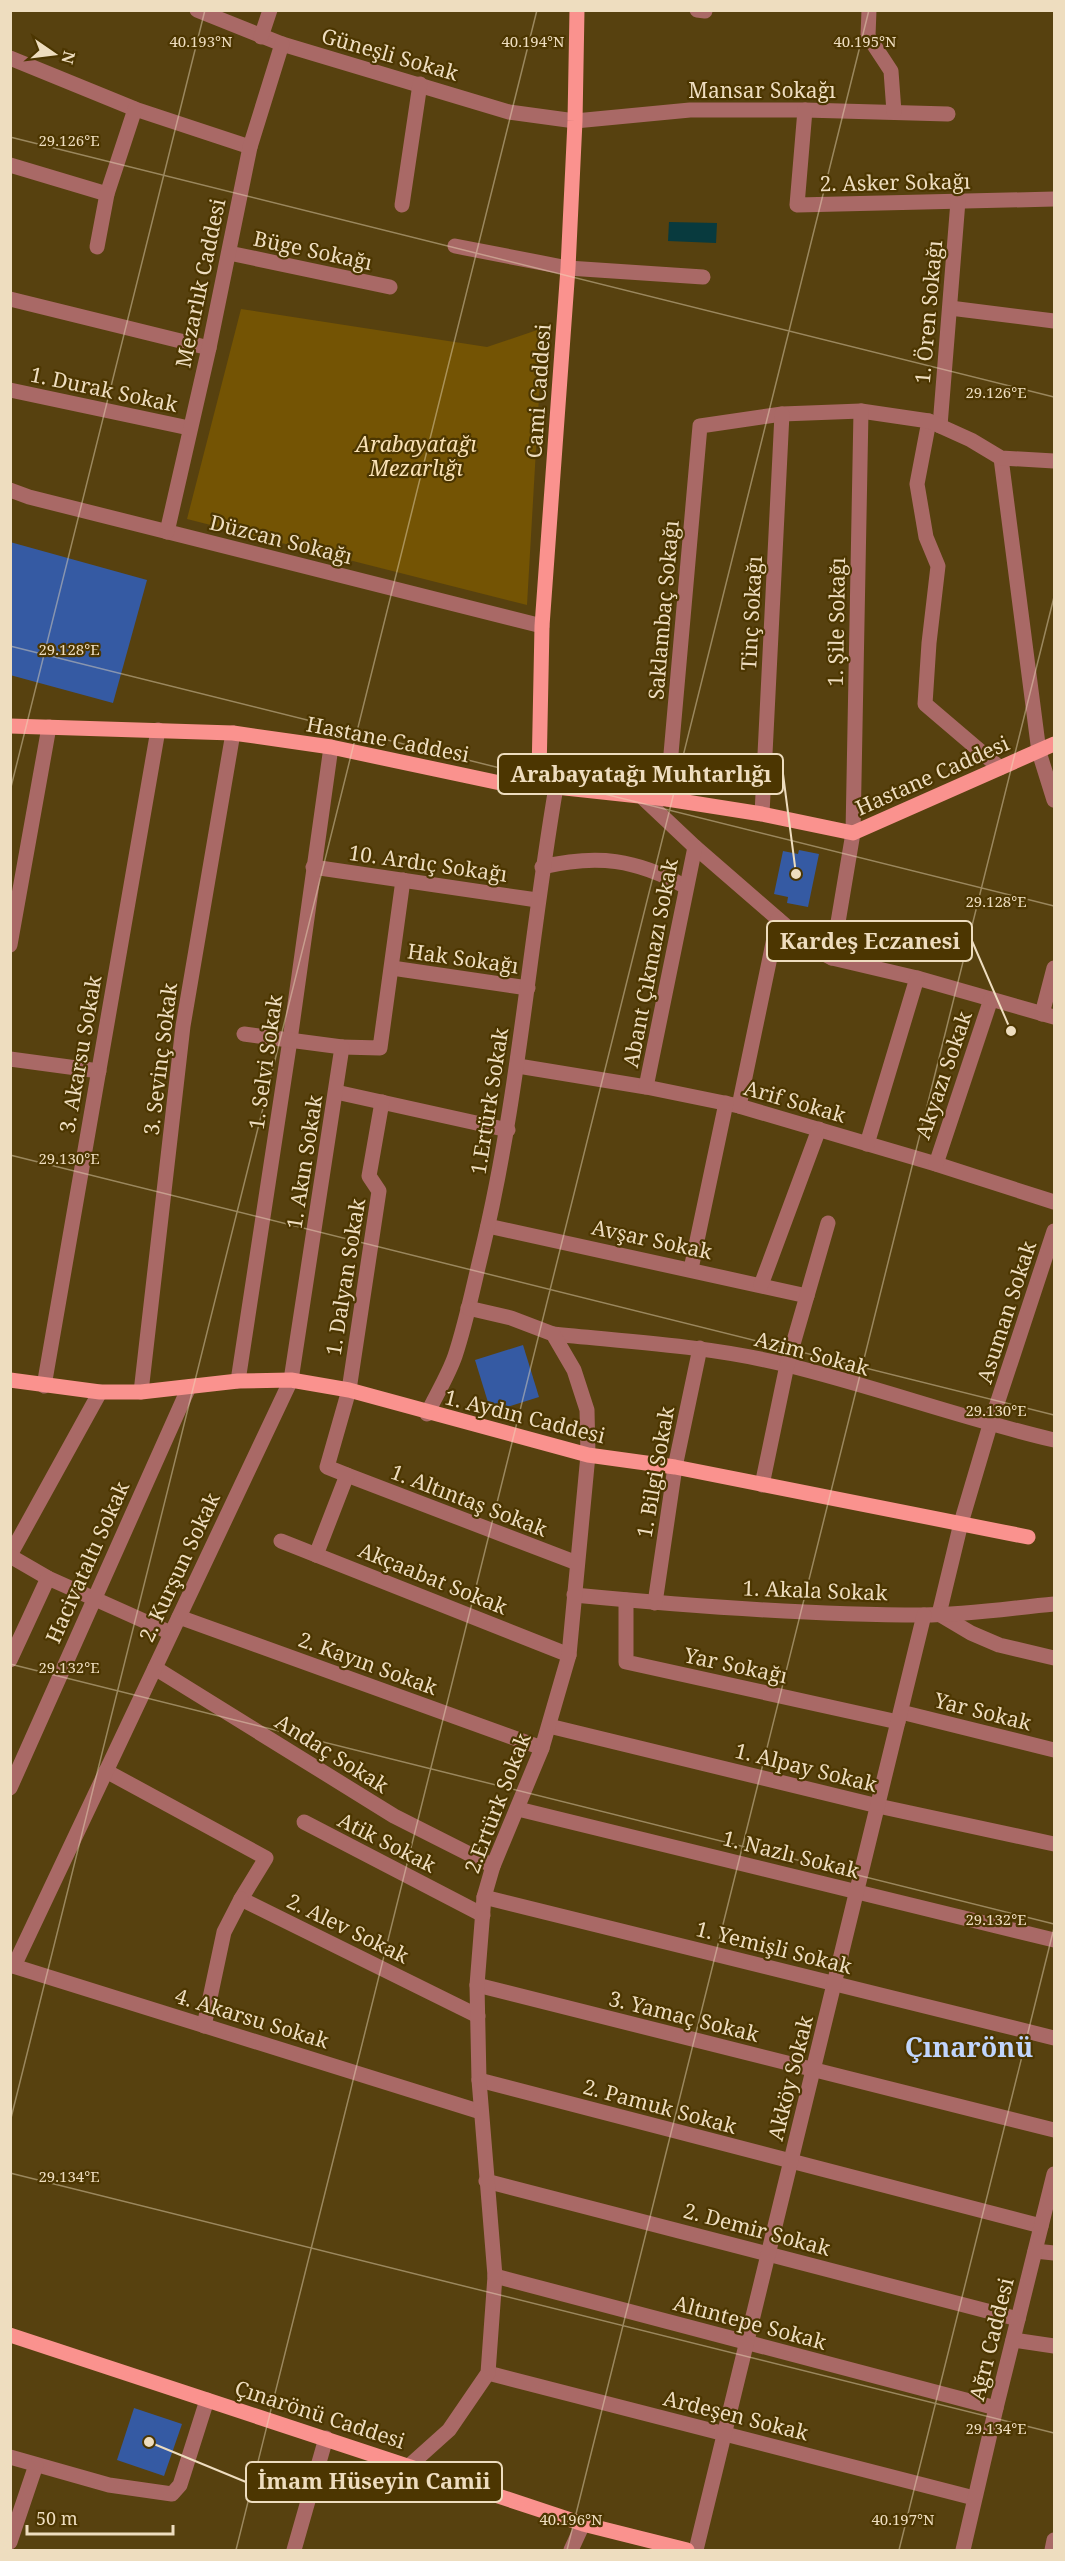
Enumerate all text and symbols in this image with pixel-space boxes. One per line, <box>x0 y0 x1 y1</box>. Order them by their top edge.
street label: Güneşli Sokak <box>318 21 462 87</box>
north arrow <box>24 24 84 84</box>
text: 40.193°N <box>169 31 233 51</box>
text: 40.194°N <box>501 31 565 51</box>
text: 40.195°N <box>833 31 897 51</box>
text: N <box>56 49 81 67</box>
street label: Mansar Sokağı <box>688 76 836 104</box>
text: 29.126°E <box>38 130 100 150</box>
street label: 2. Asker Sokağı <box>819 167 971 197</box>
street label: Mezarlık Caddesi <box>168 196 232 370</box>
street label: Büge Sokağı <box>251 224 375 276</box>
street label: 1. Ören Sokağı <box>908 239 948 385</box>
street label: Cami Caddesi <box>519 323 557 459</box>
street label: 1. Durak Sokak <box>28 360 181 418</box>
text: 29.126°E <box>965 382 1027 402</box>
park label: Arabayatağı Mezarlığı <box>353 430 477 482</box>
street label: Düzcan Sokağı <box>207 508 356 570</box>
street label: Saklambaç Sokağı <box>641 519 685 701</box>
street label: Tinç Sokağı <box>734 555 768 671</box>
street label: 1. Şile Sokağı <box>821 557 851 687</box>
text: 29.128°E <box>38 639 100 659</box>
street label: Hastane Caddesi <box>304 709 472 769</box>
street label: Hastane Caddesi <box>851 728 1013 821</box>
callout: Arabayatağı Muhtarlığı <box>498 754 783 794</box>
text: Arabayatağı Muhtarlığı <box>510 758 772 788</box>
street label: 10. Ardıç Sokağı <box>347 838 509 888</box>
street label: Abant Çıkmazı Sokak <box>616 855 684 1070</box>
text: 29.128°E <box>965 891 1027 911</box>
callout: Kardeş Eczanesi <box>767 921 972 961</box>
text: Kardeş Eczanesi <box>780 925 960 955</box>
street label: Hak Sokağı <box>406 936 521 980</box>
street label: 3. Akarsu Sokak <box>52 972 108 1135</box>
street label: 3. Sevinç Sokak <box>137 981 183 1137</box>
street label: 1. Selvi Sokak <box>242 992 288 1131</box>
street label: Akyazı Sokak <box>908 1007 978 1143</box>
street label: 1.Ertürk Sokak <box>464 1025 515 1176</box>
street label: Arif Sokak <box>741 1073 850 1129</box>
street label: 1. Akın Sokak <box>280 1092 329 1231</box>
text: 29.130°E <box>38 1148 100 1168</box>
street label: 1. Dalyan Sokak <box>319 1196 371 1358</box>
street label: Avşar Sokak <box>589 1213 715 1266</box>
street label: Asuman Sokak <box>970 1237 1042 1387</box>
street label: Azim Sokak <box>752 1324 873 1382</box>
street label: 1. Aydın Caddesi <box>442 1383 609 1450</box>
text: 29.130°E <box>965 1400 1027 1420</box>
street label: 1. Bilgi Sokak <box>630 1403 680 1540</box>
street label: 1. Altıntaş Sokak <box>387 1457 552 1543</box>
street label: Hacivataltı Sokak <box>39 1476 136 1648</box>
street label: 2. Kurşun Sokak <box>132 1487 226 1646</box>
street label: Akçaabat Sokak <box>354 1535 512 1621</box>
street label: 1. Akala Sokak <box>742 1573 889 1607</box>
street label: 2. Kayın Sokak <box>295 1625 442 1701</box>
street label: Yar Sokağı <box>681 1640 790 1690</box>
text: 29.132°E <box>38 1657 100 1677</box>
street label: Yar Sokak <box>931 1685 1035 1737</box>
street label: Andaç Sokak <box>270 1707 395 1799</box>
street label: 2.Ertürk Sokak <box>457 1728 537 1877</box>
street label: 1. Alpay Sokak <box>732 1736 881 1798</box>
street label: Atik Sokak <box>333 1805 441 1879</box>
street label: 1. Nazlı Sokak <box>720 1824 863 1885</box>
street label: 2. Alev Sokak <box>282 1886 414 1970</box>
text: 29.132°E <box>965 1909 1027 1929</box>
street label: 1. Yemişli Sokak <box>693 1914 856 1980</box>
street label: 4. Akarsu Sokak <box>172 1981 333 2055</box>
street label: 3. Yamaç Sokak <box>606 1984 763 2048</box>
street label: Akköy Sokak <box>761 2012 819 2143</box>
district label: Çınarönü <box>905 2028 1033 2065</box>
street label: 2. Pamuk Sokak <box>580 2072 741 2140</box>
text: 29.134°E <box>38 2166 100 2186</box>
street label: 2. Demir Sokak <box>681 2196 834 2262</box>
street label: Ağrı Caddesi <box>962 2274 1020 2403</box>
street label: Altıntepe Sokak <box>670 2288 830 2356</box>
street label: Çınarönü Caddesi <box>231 2373 409 2455</box>
street label: Ardeşen Sokak <box>661 2383 812 2447</box>
text: 29.134°E <box>965 2418 1027 2438</box>
callout: İmam Hüseyin Camii <box>246 2462 502 2502</box>
text: İmam Hüseyin Camii <box>258 2465 491 2495</box>
scale bar <box>27 2498 172 2536</box>
text: 50 m <box>36 2506 78 2530</box>
text: 40.196°N <box>539 2509 603 2529</box>
text: 40.197°N <box>871 2509 935 2529</box>

